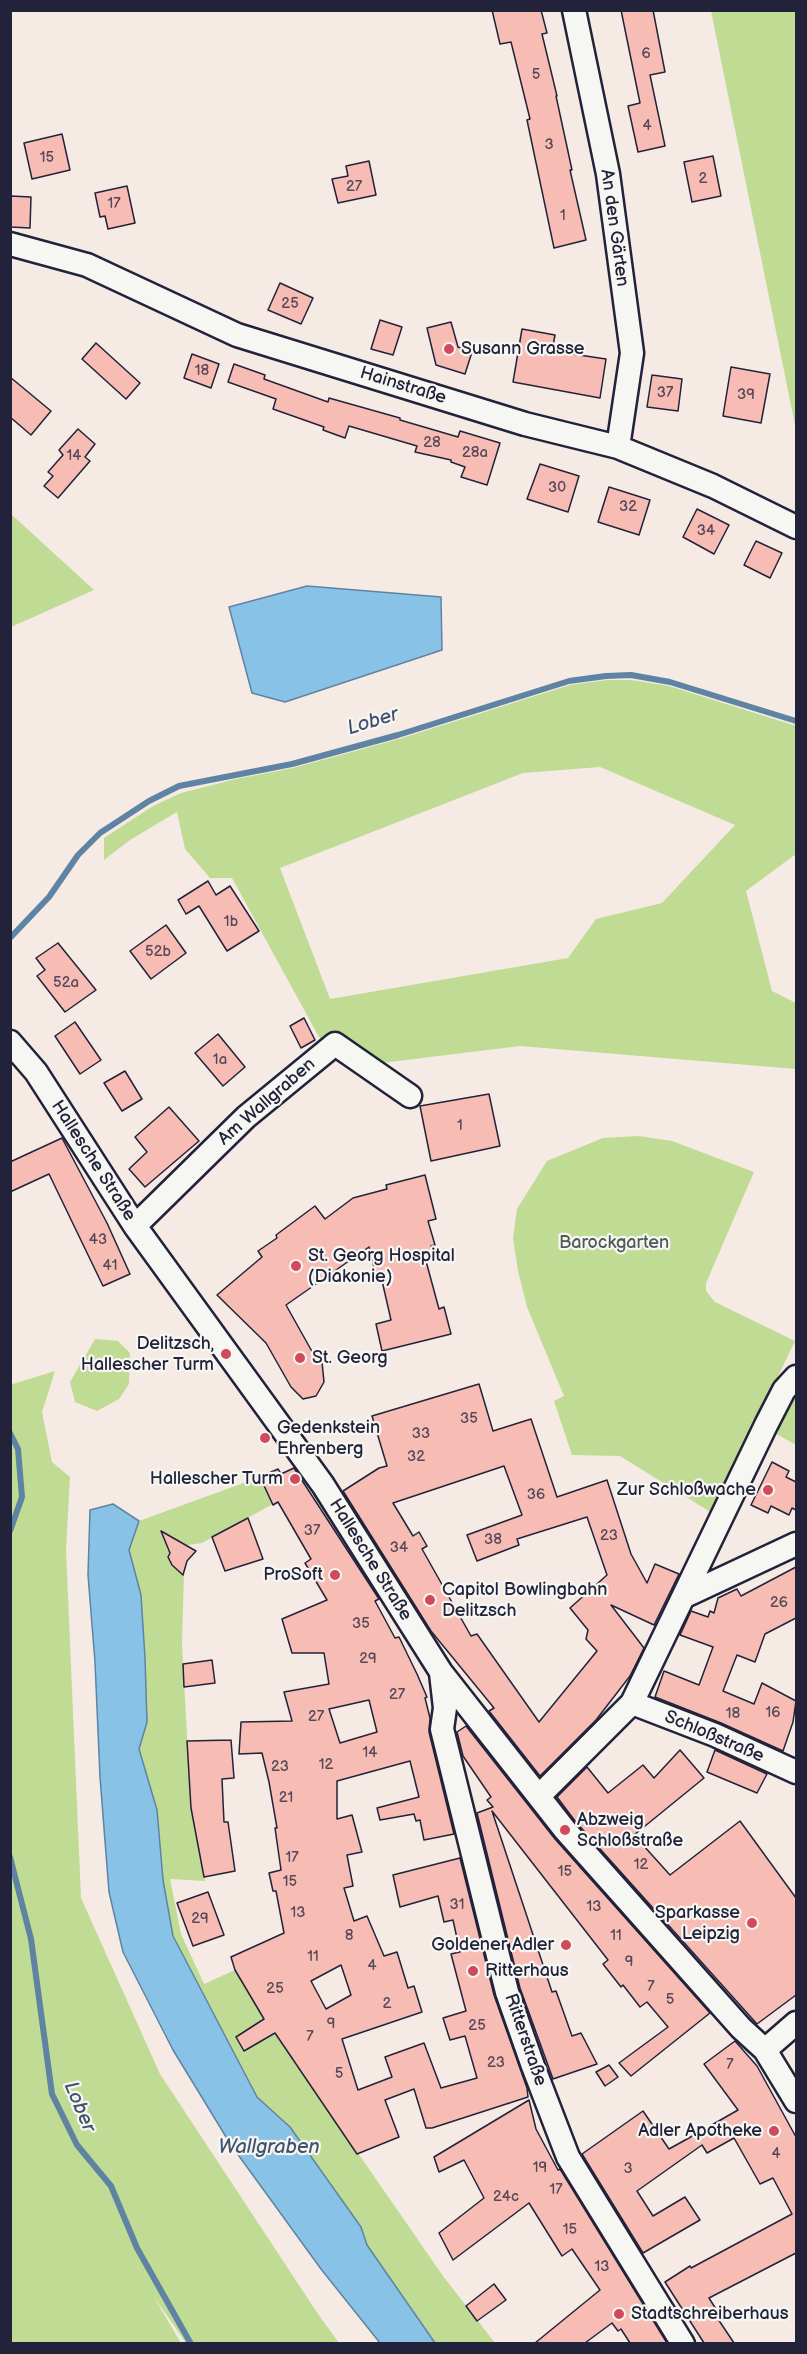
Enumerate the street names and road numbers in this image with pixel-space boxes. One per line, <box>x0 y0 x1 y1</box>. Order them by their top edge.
street label: An den Gärten <box>595 168 633 288</box>
street label: Hainstraße <box>357 363 449 409</box>
street label: Am Wallgraben <box>214 1054 320 1150</box>
street label: Hallesche Straße <box>46 1097 140 1225</box>
street label: Hallesche Straße <box>324 1495 416 1625</box>
street label: Schloßstraße <box>661 1706 767 1768</box>
street label: Ritterstraße <box>499 1991 551 2089</box>

